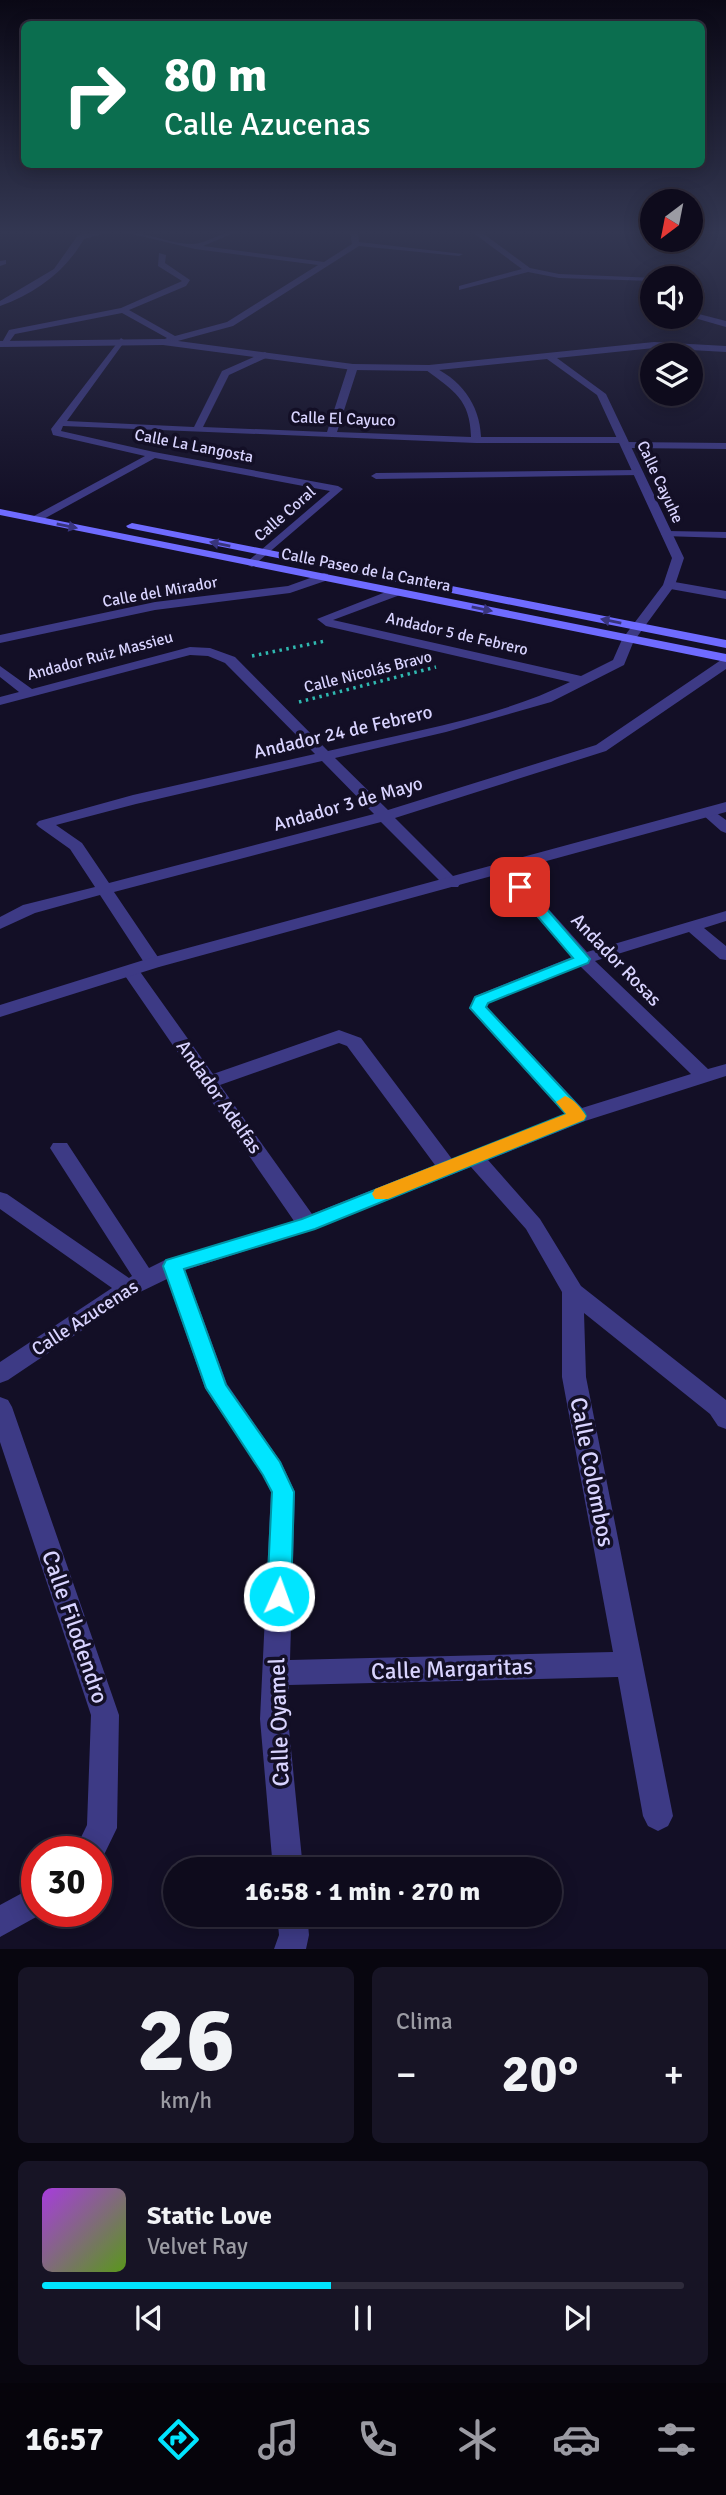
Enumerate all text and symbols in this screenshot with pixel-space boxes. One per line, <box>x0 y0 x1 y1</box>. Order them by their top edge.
text: 80 m <box>164 45 267 105</box>
icon: right <box>49 49 140 140</box>
text: Calle Azucenas <box>164 105 370 144</box>
north arrow <box>640 189 704 252</box>
map controls <box>640 189 703 406</box>
button: sound <box>640 266 703 329</box>
button: layers <box>640 343 703 406</box>
street label: Calle El Cayuco <box>290 407 396 431</box>
street label: Calle La Langosta <box>133 425 255 467</box>
street label: Calle Cayuhe <box>632 438 688 526</box>
street label: Calle Coral <box>250 482 320 546</box>
one-way arrow <box>56 520 78 531</box>
one-way arrow <box>209 538 231 549</box>
street label: Calle Paseo de la Cantera <box>280 544 452 596</box>
street label: Calle del Mirador <box>101 572 219 612</box>
one-way arrow <box>471 604 493 615</box>
street label: Andador 5 de Febrero <box>384 608 530 660</box>
one-way arrow <box>600 615 622 626</box>
street label: Andador Ruiz Massieu <box>25 627 175 685</box>
street label: Calle Nicolás Bravo <box>302 646 434 698</box>
street label: Andador 24 de Febrero <box>251 700 435 764</box>
street label: Andador 3 de Mayo <box>271 771 426 837</box>
pin <box>490 857 550 917</box>
icon: arrive <box>501 868 539 906</box>
street label: Andador Rosas <box>566 908 666 1012</box>
street label: Andador Adelfas <box>171 1035 267 1159</box>
street label: Calle Azucenas <box>27 1275 143 1361</box>
street label: Calle Colombos <box>563 1395 621 1549</box>
street label: Calle Filodendro <box>35 1547 115 1707</box>
position arrow <box>242 1559 316 1633</box>
street label: Calle Margaritas <box>371 1652 533 1686</box>
street label: Calle Oyamel <box>262 1657 296 1787</box>
speed limit sign: 30 <box>21 1836 112 1927</box>
text: 16:58 · 1 min · 270 m <box>245 1876 480 1908</box>
text: 26 <box>137 1984 235 2097</box>
text: Clima <box>396 2007 453 2036</box>
text: 20° <box>502 2042 578 2106</box>
text: − <box>396 2051 417 2098</box>
text: + <box>663 2051 684 2098</box>
text: km/h <box>160 2086 212 2115</box>
text: Static Love <box>147 2200 272 2232</box>
text: Velvet Ray <box>147 2232 248 2261</box>
icon: previous <box>130 2299 168 2337</box>
icon: pause <box>344 2299 382 2337</box>
icon: next <box>558 2299 596 2337</box>
icon: directions <box>154 2415 203 2464</box>
icon: music <box>254 2415 303 2464</box>
icon: phone <box>353 2415 402 2464</box>
icon: climate <box>453 2415 502 2464</box>
icon: car <box>552 2415 601 2464</box>
icon: filters <box>652 2415 701 2464</box>
text: 16:57 <box>25 2420 104 2459</box>

